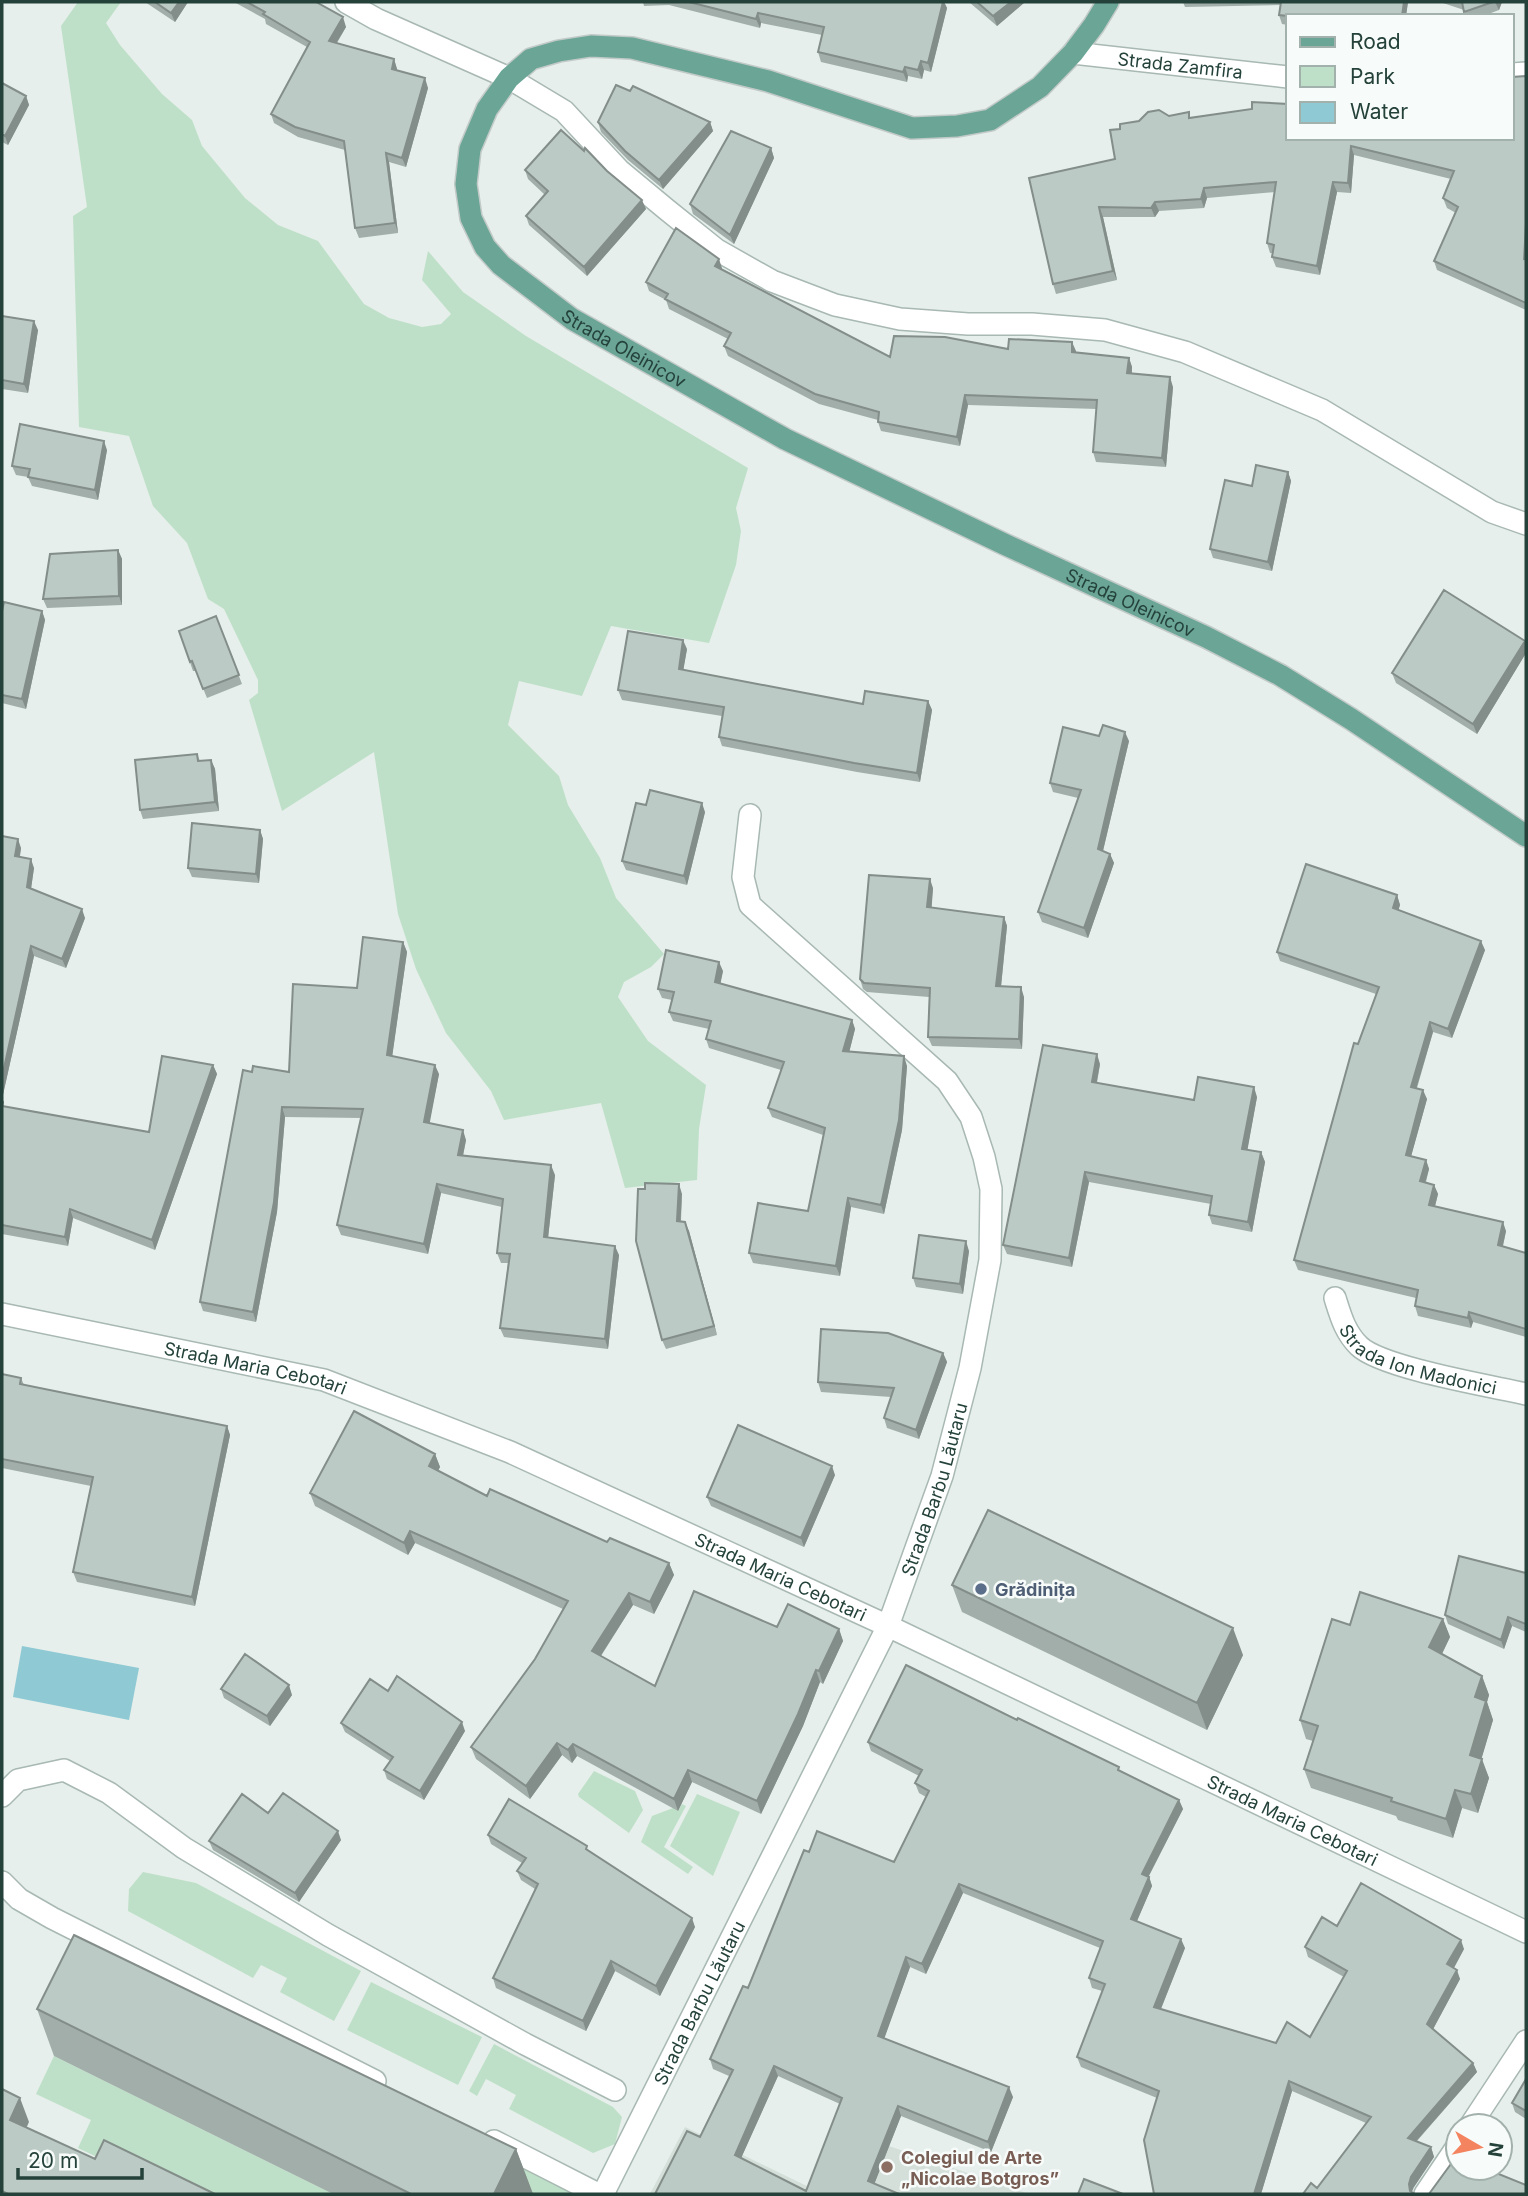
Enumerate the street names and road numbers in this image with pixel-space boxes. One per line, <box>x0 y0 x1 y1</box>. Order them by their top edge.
street label: Strada Zamfira <box>1117 48 1244 82</box>
street label: Strada Oleinicov <box>558 305 690 392</box>
street label: Strada Oleinicov <box>1063 564 1198 641</box>
street label: Strada Ion Madonici <box>1335 1320 1499 1398</box>
street label: Strada Maria Cebotari <box>162 1337 350 1398</box>
street label: Strada Barbu Lăutaru <box>896 1400 971 1579</box>
street label: Strada Maria Cebotari <box>691 1528 870 1625</box>
street label: Strada Maria Cebotari <box>1204 1770 1381 1870</box>
street label: Strada Barbu Lăutaru <box>649 1917 749 2088</box>

